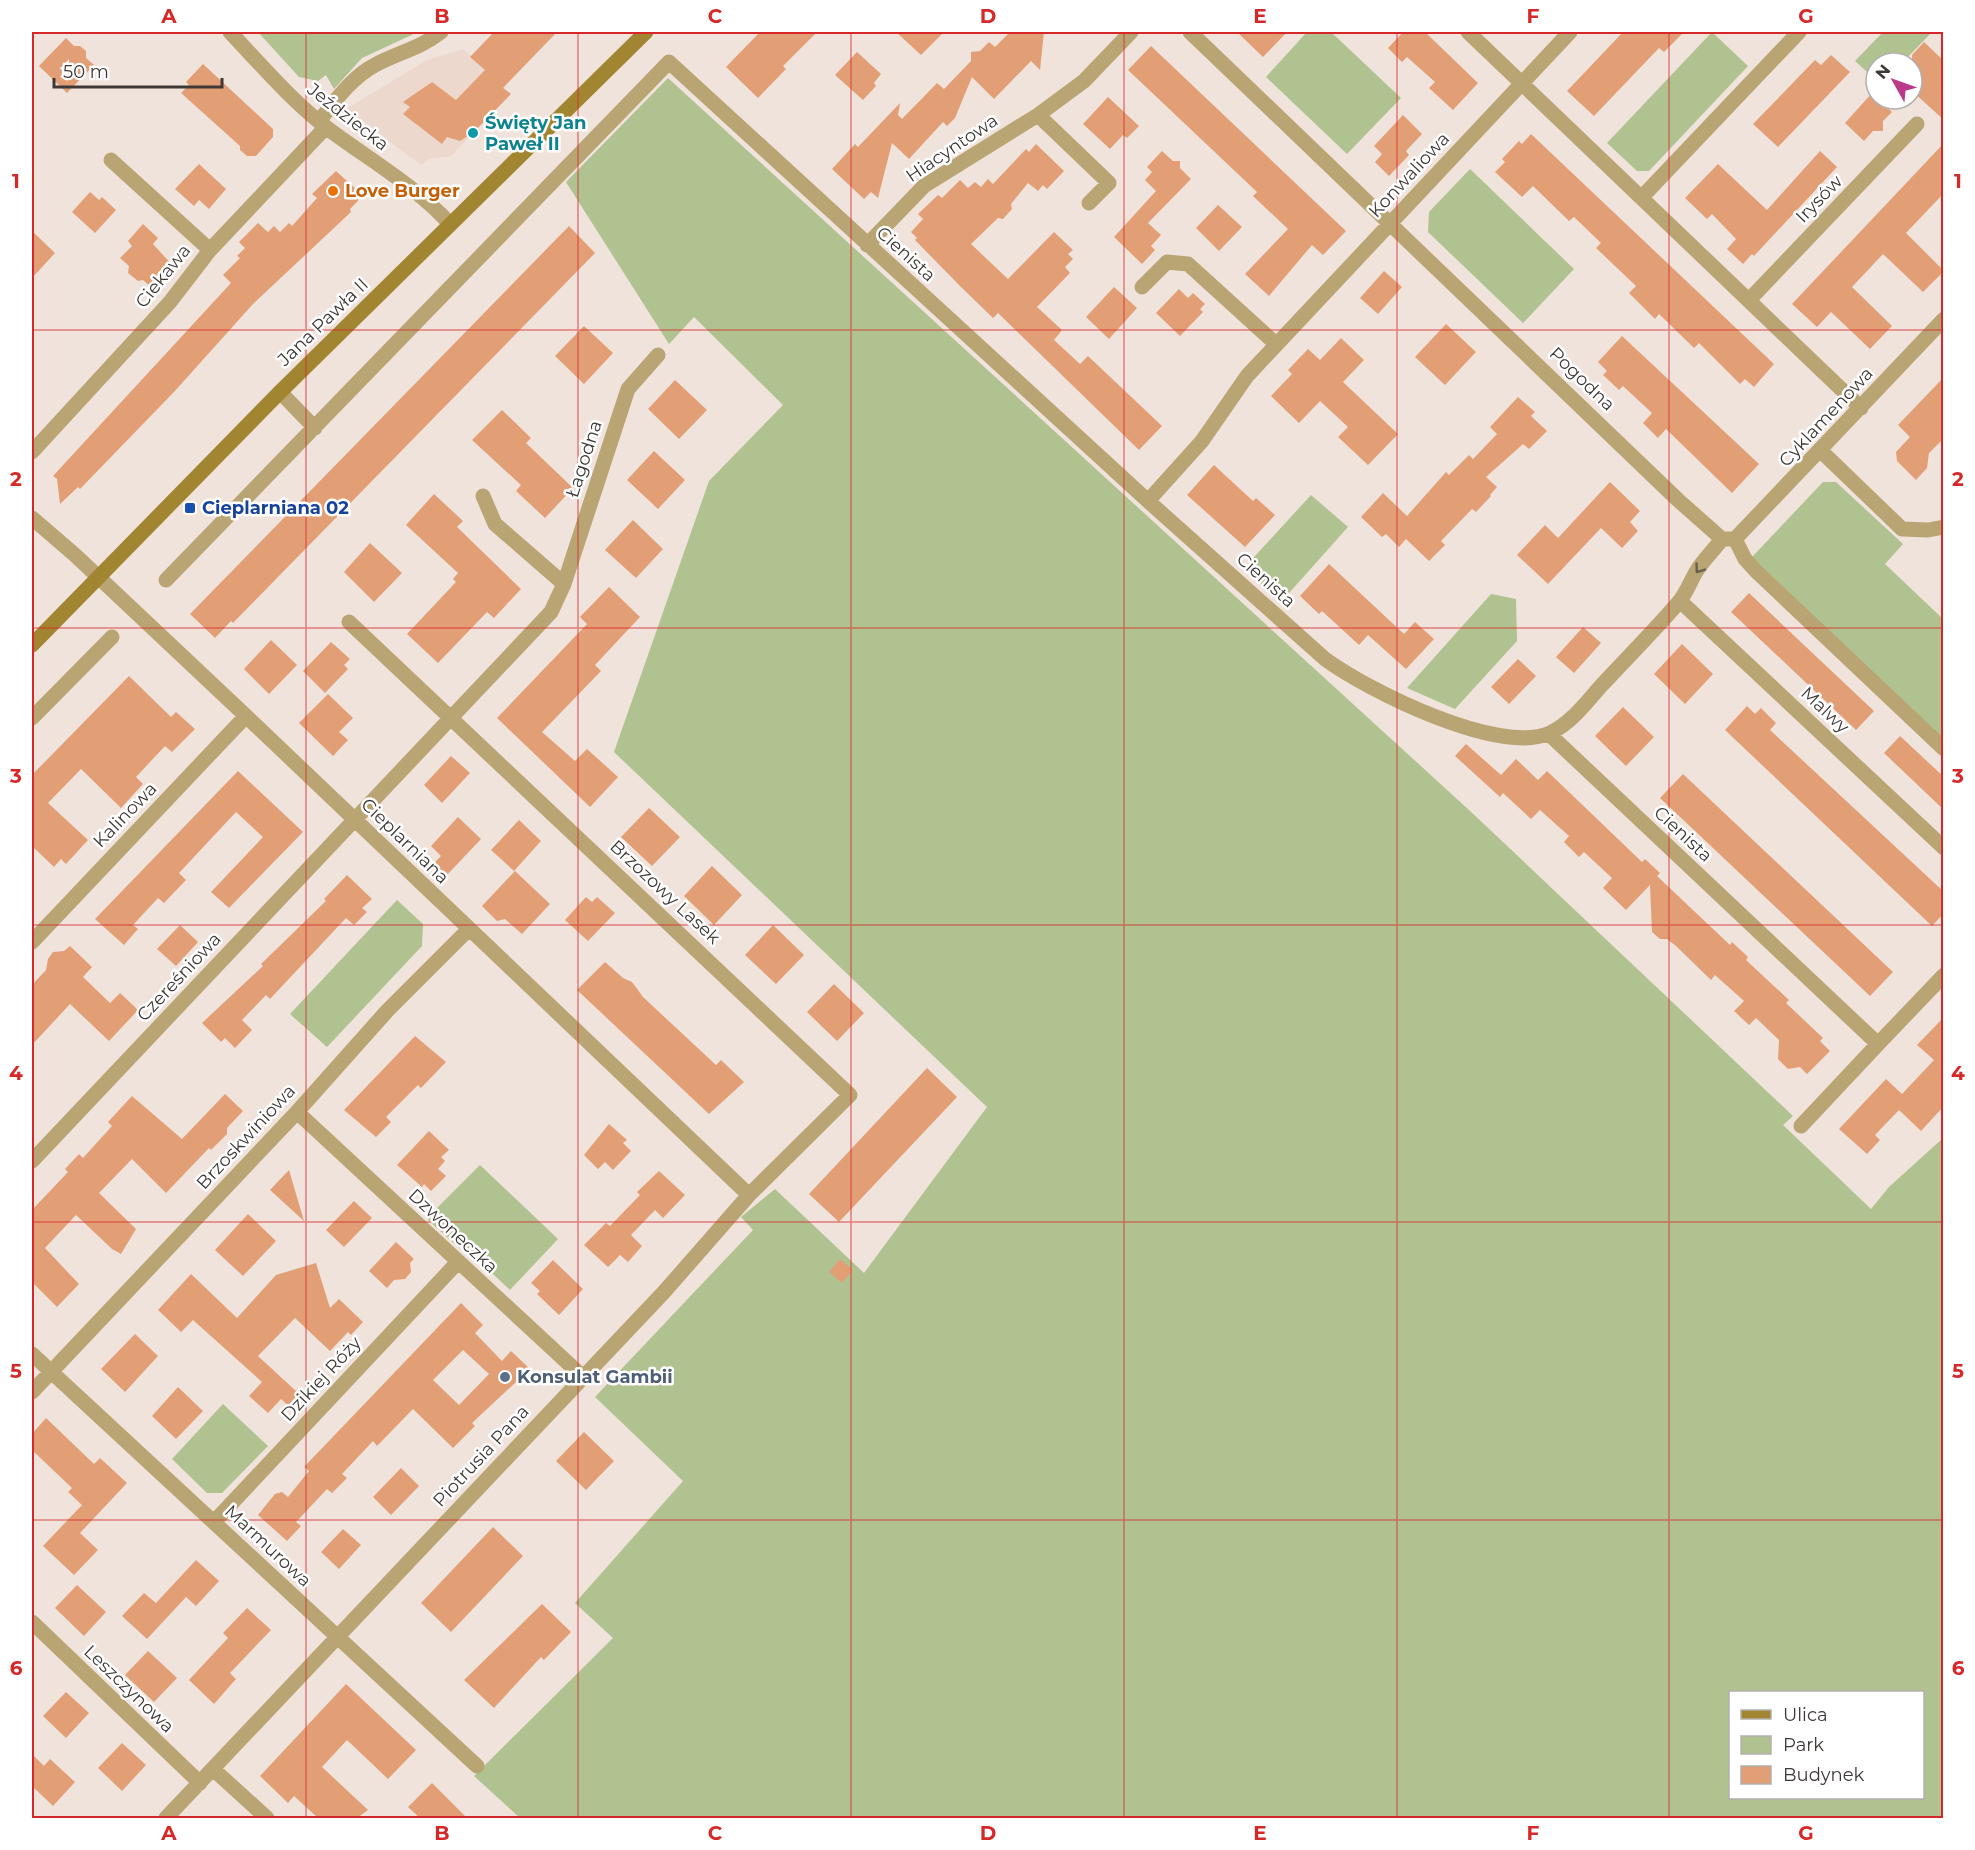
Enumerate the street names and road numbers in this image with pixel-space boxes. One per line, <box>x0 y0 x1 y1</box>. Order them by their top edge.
street label: Jeździecka <box>302 78 393 156</box>
street label: Hiacyntowa <box>902 109 1002 187</box>
street label: Konwaliowa <box>1364 128 1454 222</box>
street label: Irysów <box>1791 170 1847 227</box>
street label: Cienista <box>872 222 940 286</box>
street label: Ciekawa <box>131 240 195 312</box>
street label: Jana Pawła II <box>273 273 373 371</box>
street label: Pogodna <box>1545 342 1619 416</box>
street label: Cyklamenowa <box>1774 363 1878 471</box>
street label: Łagodna <box>561 418 607 500</box>
street label: Cienista <box>1232 548 1300 612</box>
street label: Malwy <box>1796 682 1854 738</box>
street label: Kalinowa <box>89 778 161 852</box>
street label: Cieplarniana <box>356 794 454 888</box>
street label: Cienista <box>1649 801 1717 867</box>
street label: Brzozowy Lasek <box>605 835 725 949</box>
street label: Czereśniowa <box>132 928 226 1026</box>
street label: Brzoskwiniowa <box>192 1080 300 1194</box>
street label: Dzwoneczka <box>404 1184 502 1278</box>
street label: Dzikiej Róży <box>276 1332 366 1426</box>
street label: Piotrusia Pana <box>428 1401 534 1511</box>
street label: Marmurowa <box>220 1500 316 1592</box>
street label: Leszczynowa <box>79 1640 179 1738</box>

